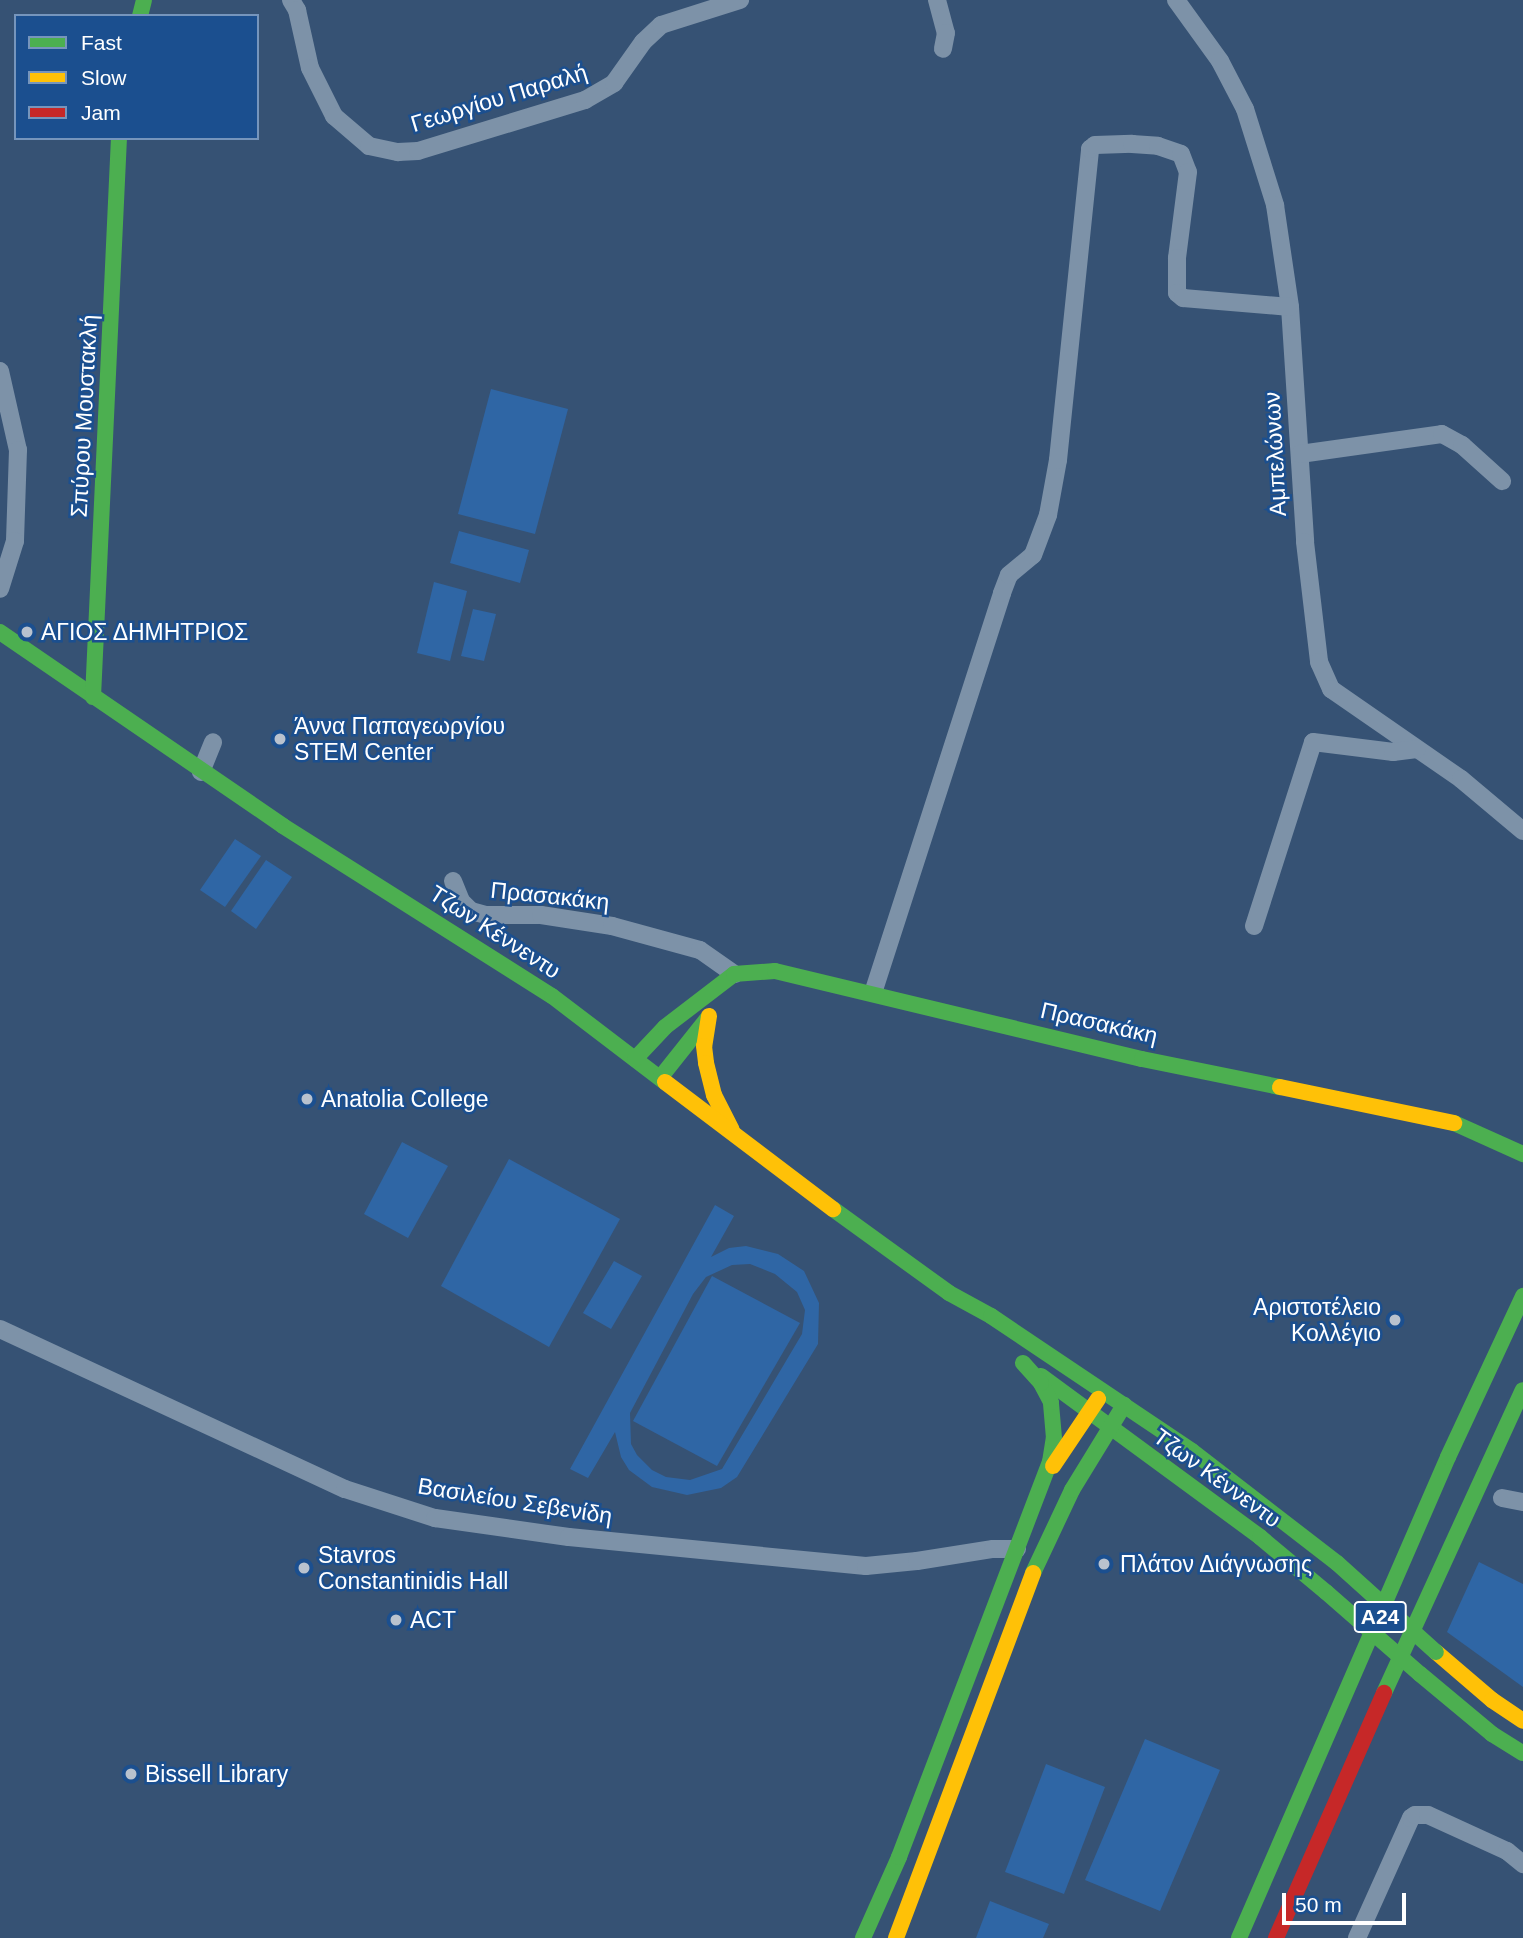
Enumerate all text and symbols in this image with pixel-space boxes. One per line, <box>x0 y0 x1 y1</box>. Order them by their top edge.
legend <box>14 14 259 140</box>
text: Fast <box>81 31 122 54</box>
street label: Γεωργίου Παραλή <box>408 58 590 138</box>
text: Slow <box>81 66 127 89</box>
text: Jam <box>81 101 121 124</box>
street label: Σπύρου Μουστακλή <box>65 314 103 518</box>
street label: Αμπελώνων <box>1258 391 1292 517</box>
place label: ΑΓΙΟΣ ΔΗΜΗΤΡΙΟΣ <box>41 618 250 646</box>
marker: ΑΓΙΟΣ ΔΗΜΗΤΡΙΟΣ <box>19 624 35 640</box>
place label: Άννα Παπαγεωργίου STEM Center <box>294 712 505 766</box>
marker: Άννα Παπαγεωργίου STEM Center <box>272 731 288 747</box>
street label: Πρασακάκη <box>489 876 611 916</box>
street label: Τζων Κέννεντυ <box>424 879 566 985</box>
street label: Πρασακάκη <box>1038 996 1160 1050</box>
place label: Anatolia College <box>321 1085 489 1113</box>
marker: Anatolia College <box>299 1091 315 1107</box>
place label: Αριστοτέλειο Κολλέγιο <box>1253 1293 1381 1347</box>
marker: Αριστοτέλειο Κολλέγιο <box>1387 1312 1403 1328</box>
street label: Τζων Κέννεντυ <box>1148 1423 1286 1533</box>
street label: Βασιλείου Σεβενίδη <box>416 1472 614 1530</box>
place label: Stavros Constantinidis Hall <box>318 1541 508 1595</box>
place label: Πλάτον Διάγνωσης <box>1120 1550 1313 1578</box>
marker: Πλάτον Διάγνωσης <box>1094 1554 1114 1574</box>
marker: Stavros Constantinidis Hall <box>296 1560 312 1576</box>
road number: Α24 <box>1352 1600 1408 1634</box>
place label: ACT <box>410 1606 456 1634</box>
marker: ACT <box>388 1612 404 1628</box>
place label: Bissell Library <box>145 1760 288 1788</box>
marker: Bissell Library <box>123 1766 139 1782</box>
scale bar <box>1285 1878 1409 1922</box>
text: 50 m <box>1295 1893 1342 1916</box>

